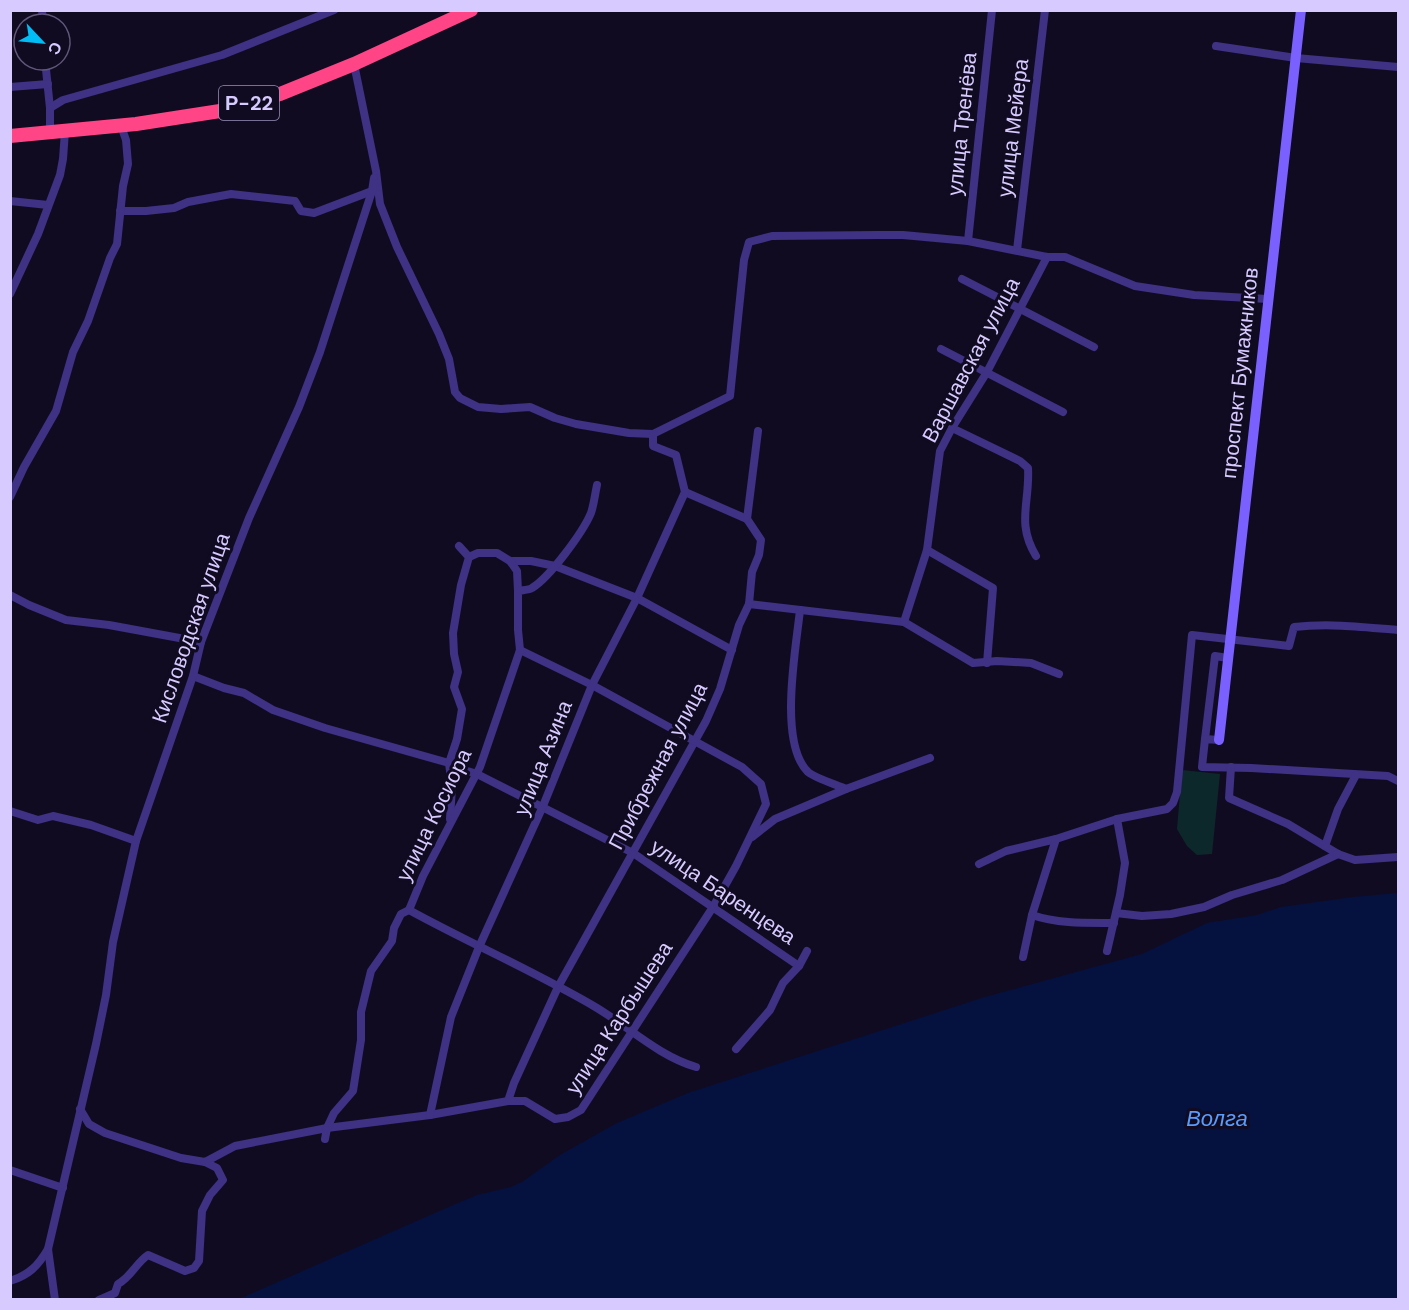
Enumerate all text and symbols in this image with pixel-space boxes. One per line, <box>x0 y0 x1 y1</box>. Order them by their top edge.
north arrow <box>12 12 72 72</box>
text: С <box>43 39 67 59</box>
street label: улица Тренёва <box>941 51 983 197</box>
street label: улица Мейера <box>991 57 1035 199</box>
road number: Р-22 <box>219 86 279 120</box>
street label: проспект Бумажников <box>1215 266 1265 480</box>
street label: Варшавская улица <box>916 272 1027 448</box>
street label: Кисловодская улица <box>145 529 237 727</box>
street label: Прибрежная улица <box>602 677 714 855</box>
street label: улица Азина <box>507 696 579 820</box>
street label: улица Косиора <box>390 744 478 886</box>
street label: улица Баренцева <box>645 833 801 951</box>
street label: улица Карбышева <box>559 936 679 1100</box>
water label: Волга <box>1186 1104 1248 1133</box>

